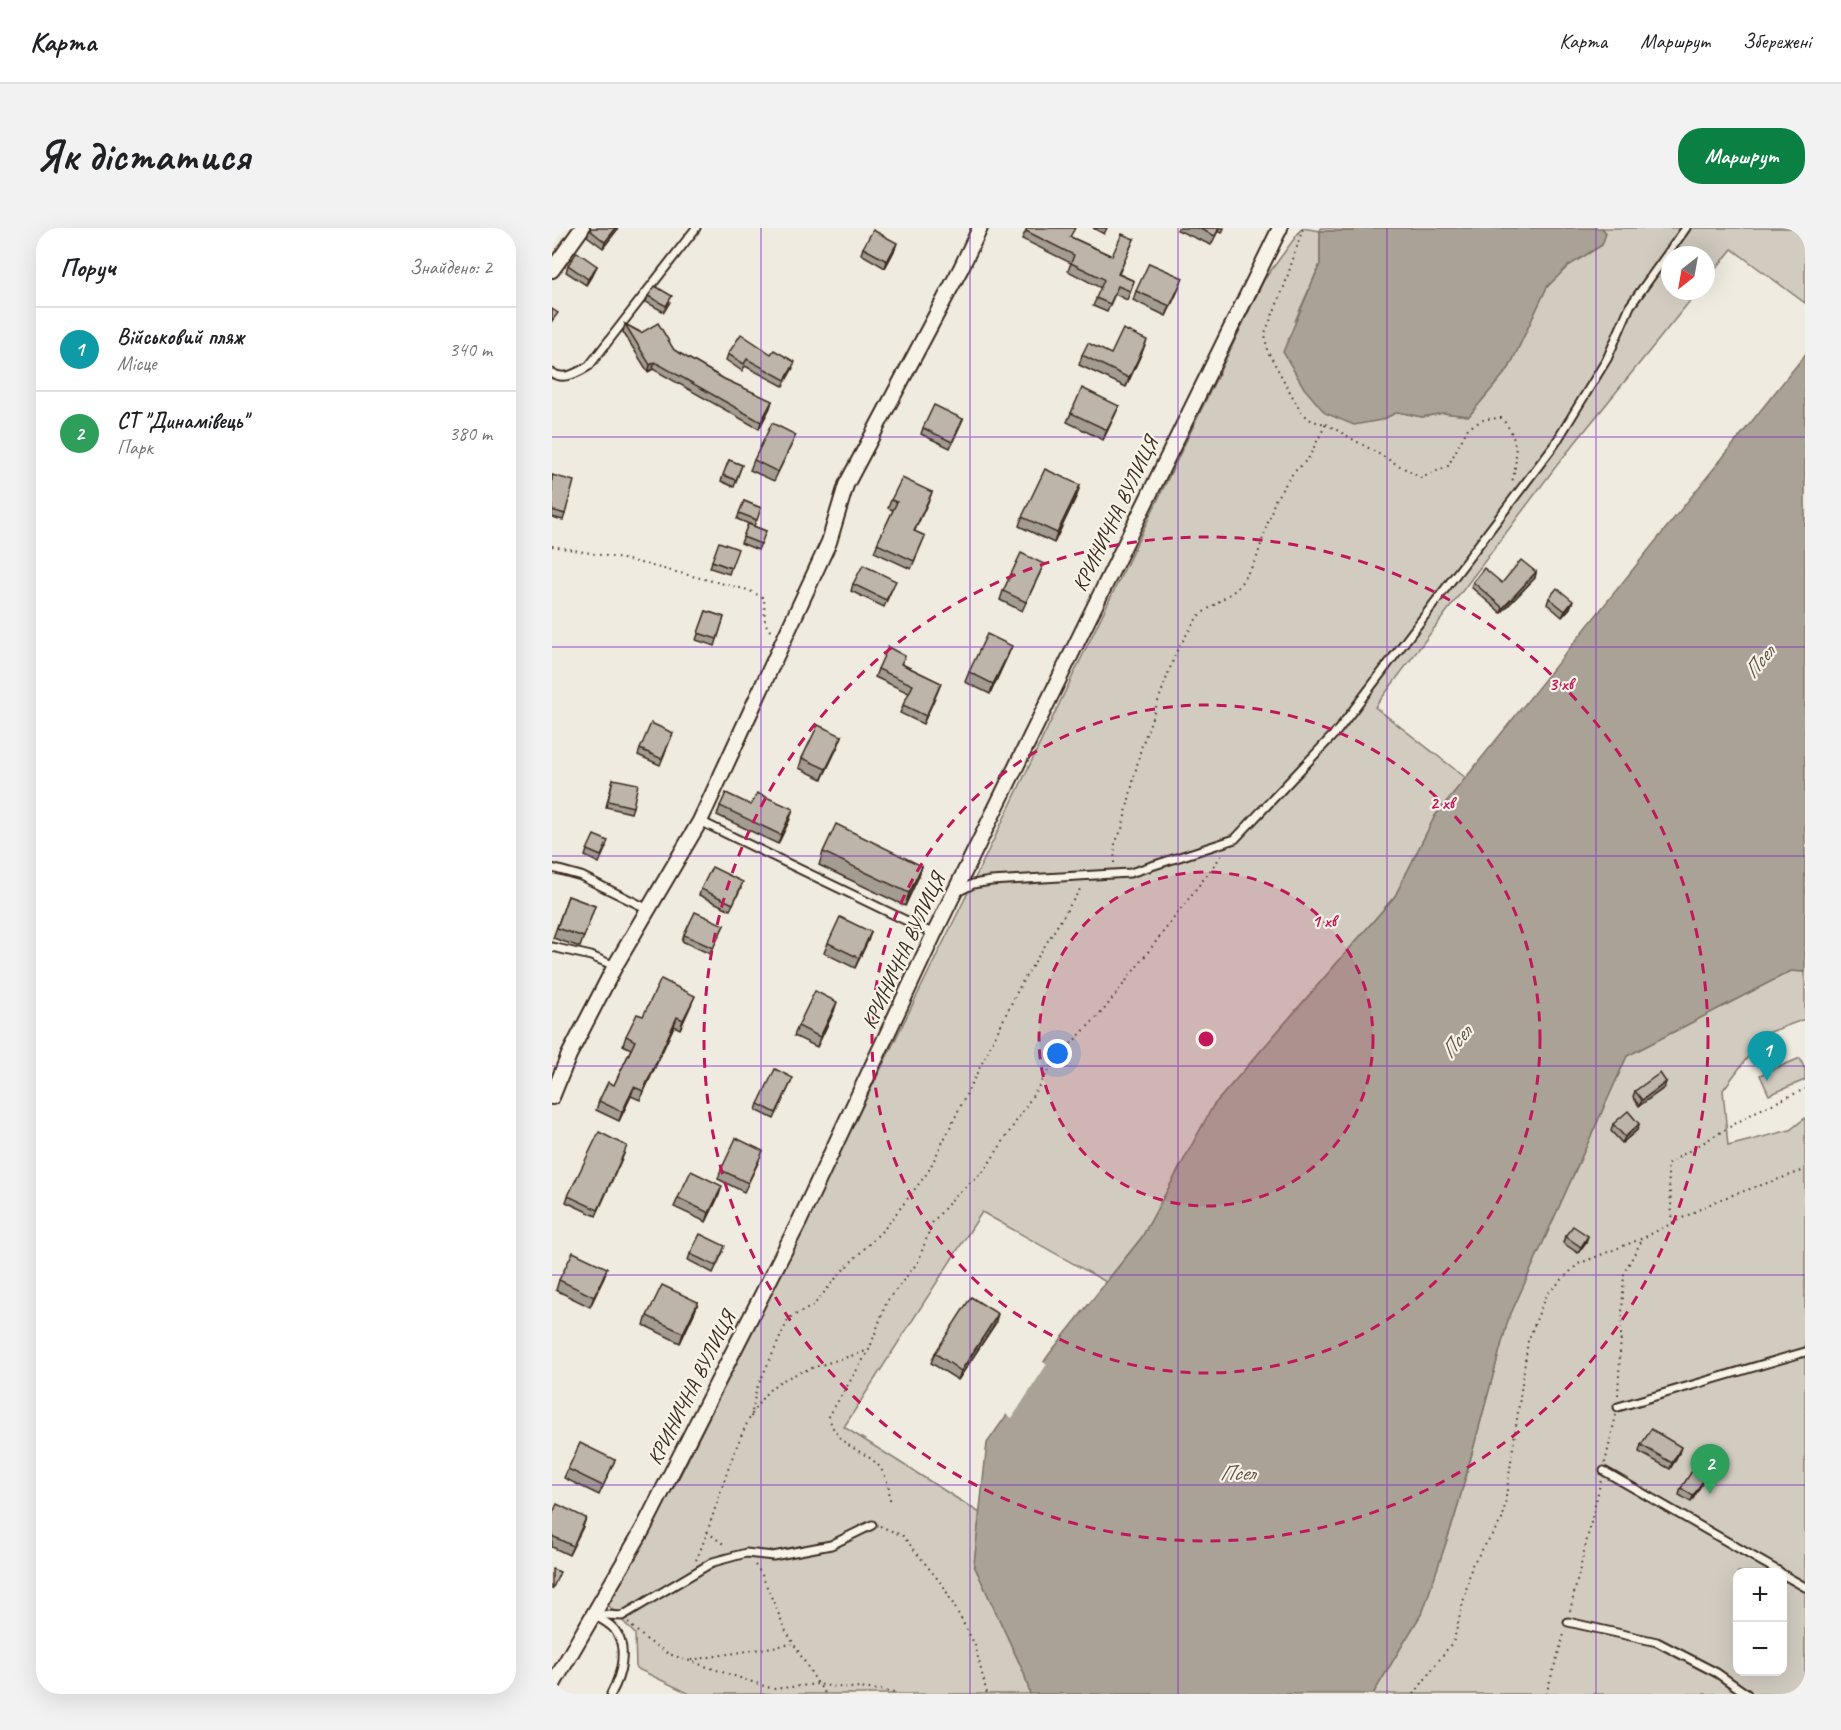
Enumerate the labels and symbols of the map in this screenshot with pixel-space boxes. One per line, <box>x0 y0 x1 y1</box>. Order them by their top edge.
north arrow <box>1661 246 1715 300</box>
street label: КРИНИЧНА ВУЛИЦЯ <box>1066 430 1165 595</box>
water label: Псел <box>1737 637 1783 684</box>
text: 3 хв <box>1549 673 1576 695</box>
text: 2 хв <box>1430 792 1457 814</box>
street label: КРИНИЧНА ВУЛИЦЯ <box>856 867 952 1033</box>
text: 1 хв <box>1312 910 1339 932</box>
water label: Псел <box>1434 1017 1480 1064</box>
centre of rings <box>1196 1029 1216 1049</box>
pin: 1 <box>1748 1032 1786 1081</box>
your location <box>1043 1039 1072 1068</box>
street label: КРИНИЧНА ВУЛИЦЯ <box>641 1304 742 1469</box>
pin: 2 <box>1690 1444 1730 1494</box>
water label: Псел <box>1220 1459 1258 1487</box>

